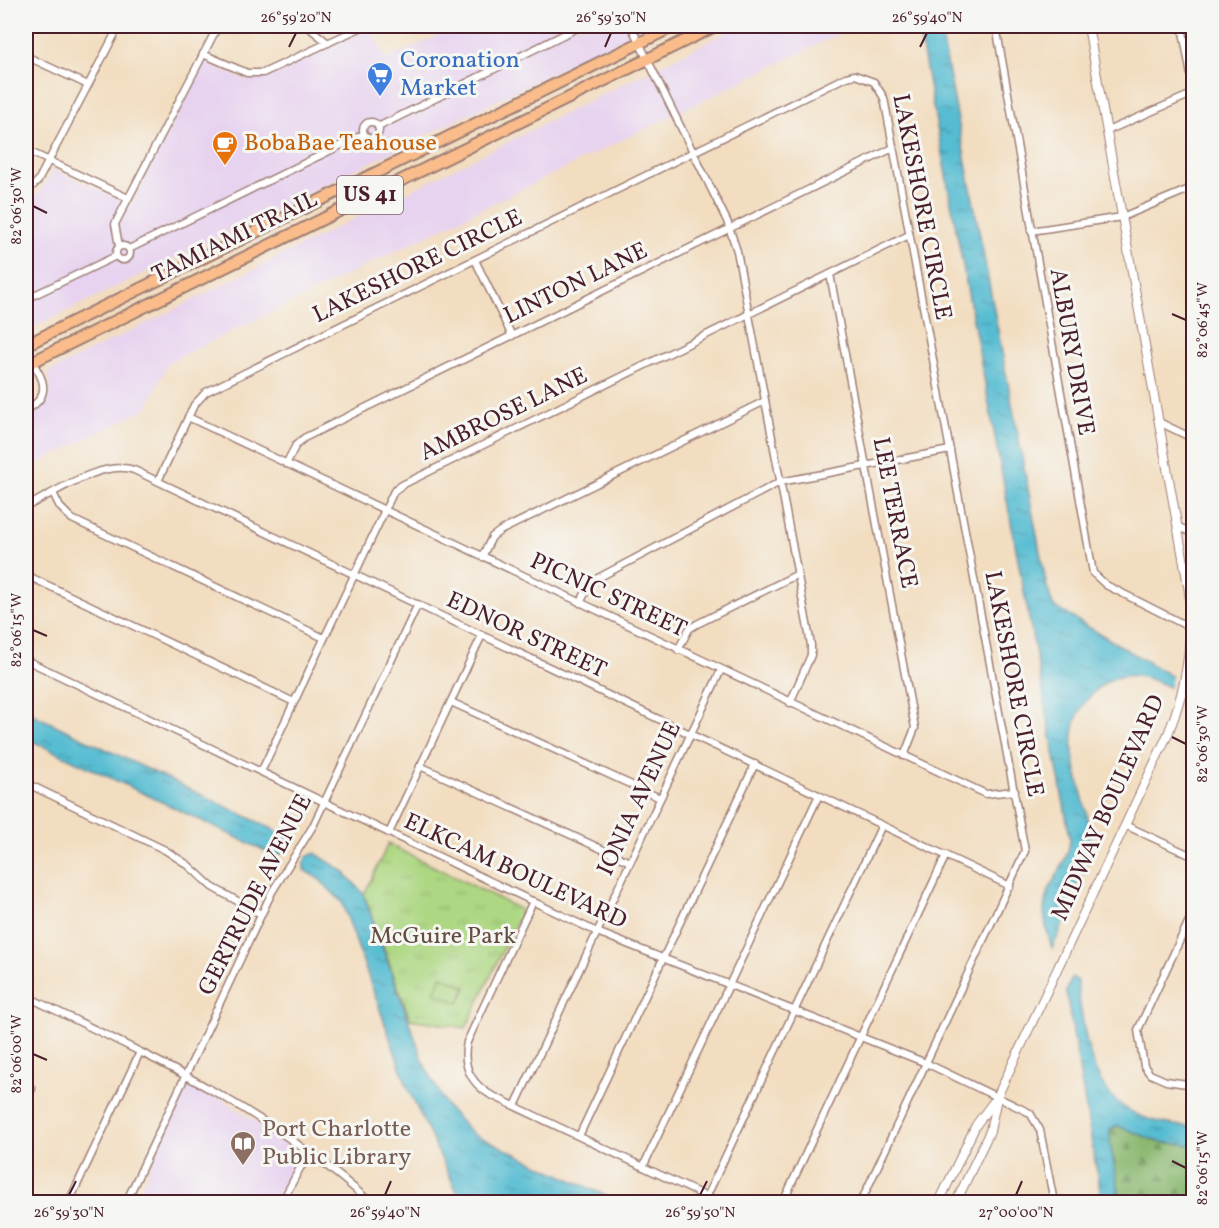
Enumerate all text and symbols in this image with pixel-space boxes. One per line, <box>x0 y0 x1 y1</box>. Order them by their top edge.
text: 26°59'20"N <box>260 8 332 29</box>
text: 26°59'30"N <box>575 8 647 29</box>
text: 26°59'40"N <box>891 8 963 29</box>
place label: Coronation Market <box>400 44 520 106</box>
supermarket icon: Coronation Market <box>365 60 395 98</box>
street label: LAKESHORE CIRCLE <box>882 91 960 323</box>
place label: BobaBae Teahouse <box>244 127 437 161</box>
cafe icon: BobaBae Teahouse <box>210 129 240 167</box>
text: 82°06'30"W <box>7 167 28 245</box>
road number: US 41 <box>337 176 403 214</box>
street label: TAMIAMI TRAIL <box>146 183 324 293</box>
street label: LAKESHORE CIRCLE <box>307 201 529 333</box>
street label: LINTON LANE <box>498 234 654 334</box>
street label: ALBURY DRIVE <box>1040 266 1102 438</box>
text: 82°06'45"W <box>1193 282 1214 358</box>
street label: AMBROSE LANE <box>414 360 594 470</box>
street label: LEE TERRACE <box>863 434 925 592</box>
street label: PICNIC STREET <box>524 545 692 647</box>
street label: LAKESHORE CIRCLE <box>974 568 1052 800</box>
street label: EDNOR STREET <box>440 584 612 688</box>
text: 82°06'15"W <box>7 593 28 667</box>
street label: MIDWAY BOULEVARD <box>1044 690 1174 926</box>
text: 82°06'30"W <box>1193 705 1214 783</box>
street label: IONIA AVENUE <box>589 716 691 882</box>
street label: GERTRUDE AVENUE <box>190 788 322 1002</box>
street label: ELKCAM BOULEVARD <box>398 805 632 939</box>
park label: McGuire Park <box>370 920 516 954</box>
text: 82°06'00"W <box>7 1014 28 1094</box>
place label: Port Charlotte Public Library <box>262 1113 411 1175</box>
library icon: Port Charlotte Public Library <box>228 1129 258 1167</box>
text: 82°06'15"W <box>1193 1131 1214 1205</box>
text: 26°59'30"N <box>33 1203 105 1224</box>
text: 26°59'40"N <box>349 1203 421 1224</box>
text: 26°59'50"N <box>665 1203 735 1224</box>
text: 27°00'00"N <box>978 1203 1054 1224</box>

